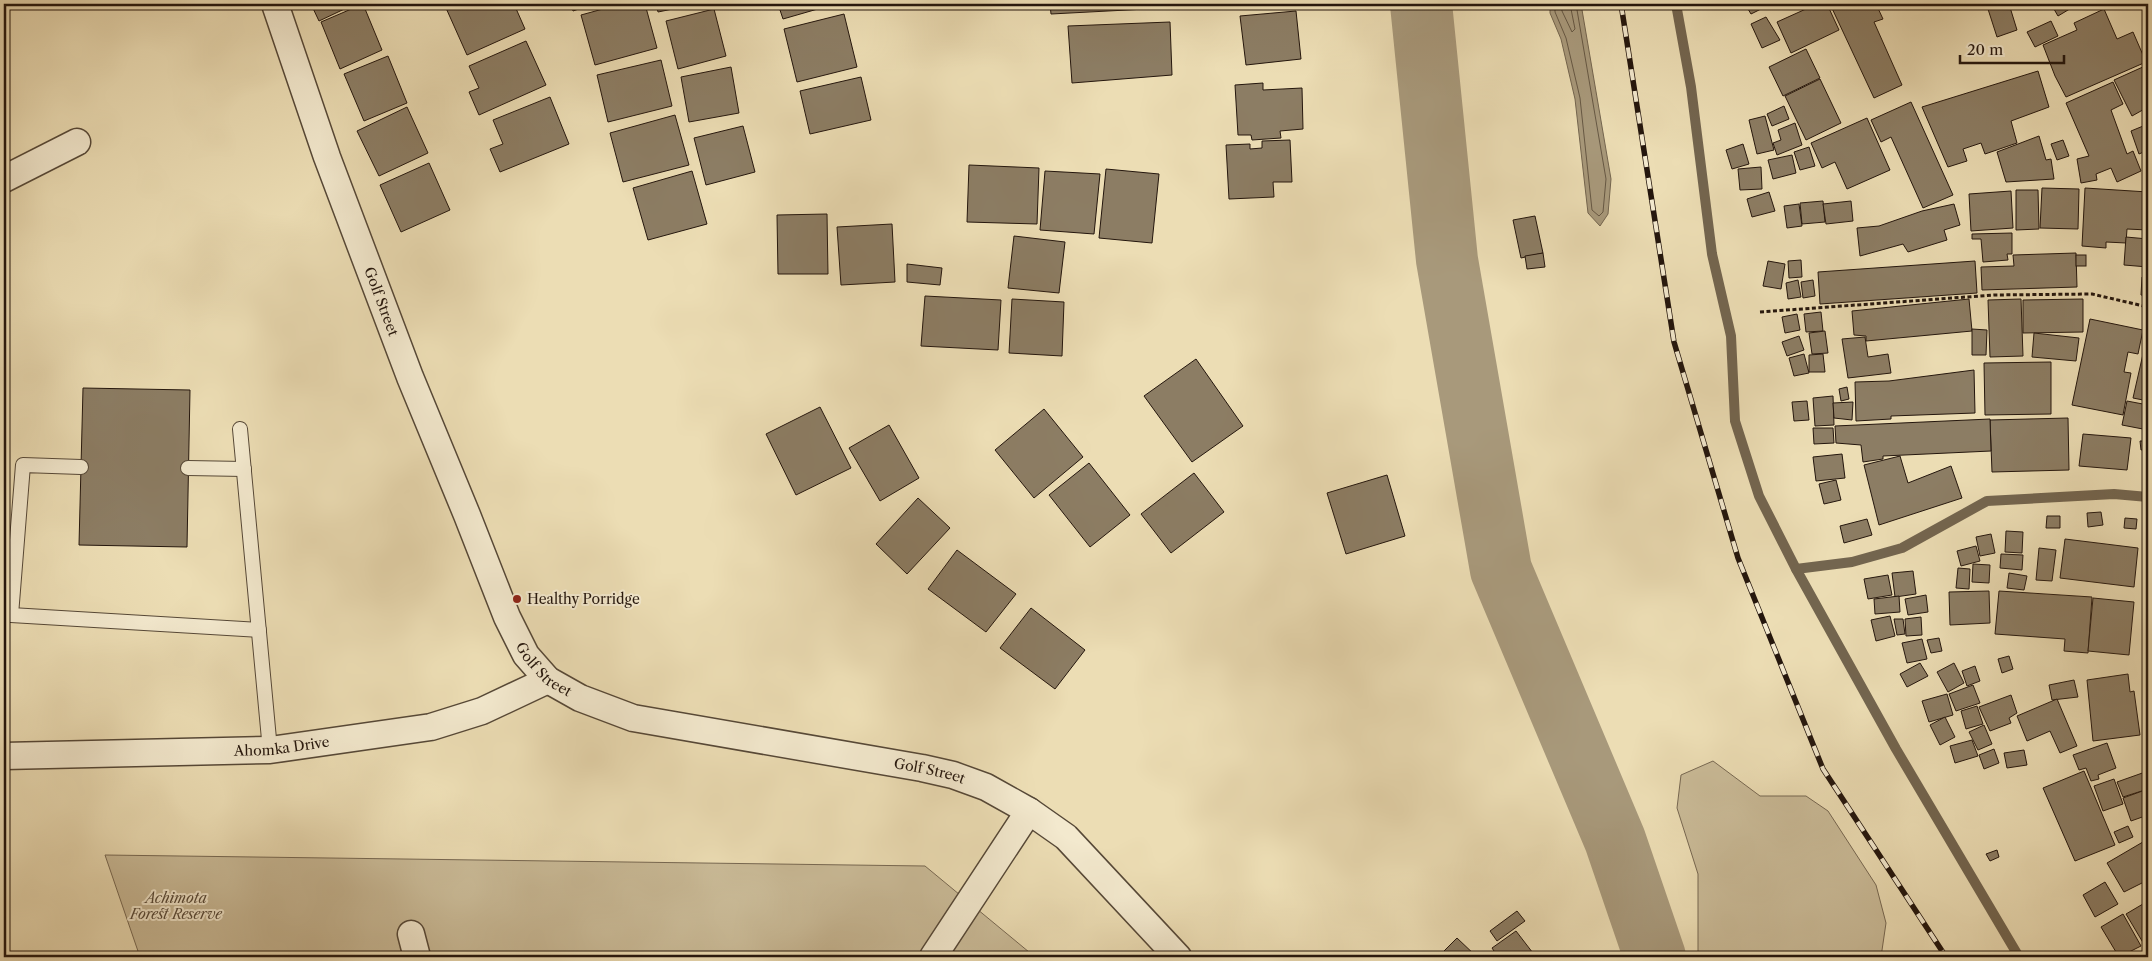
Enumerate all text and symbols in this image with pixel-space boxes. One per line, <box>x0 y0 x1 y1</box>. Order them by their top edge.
scale bar <box>1960 32 2063 64</box>
text: 20 m <box>1967 40 2003 59</box>
street label: Golf Street <box>360 264 403 339</box>
place label: Healthy Porridge <box>527 590 640 608</box>
marker: Healthy Porridge <box>511 593 523 605</box>
street label: Golf Street <box>512 639 575 701</box>
street label: Ahomka Drive <box>233 733 331 760</box>
street label: Golf Street <box>893 754 968 788</box>
park label: Achimota Forest Reserve <box>129 889 223 923</box>

